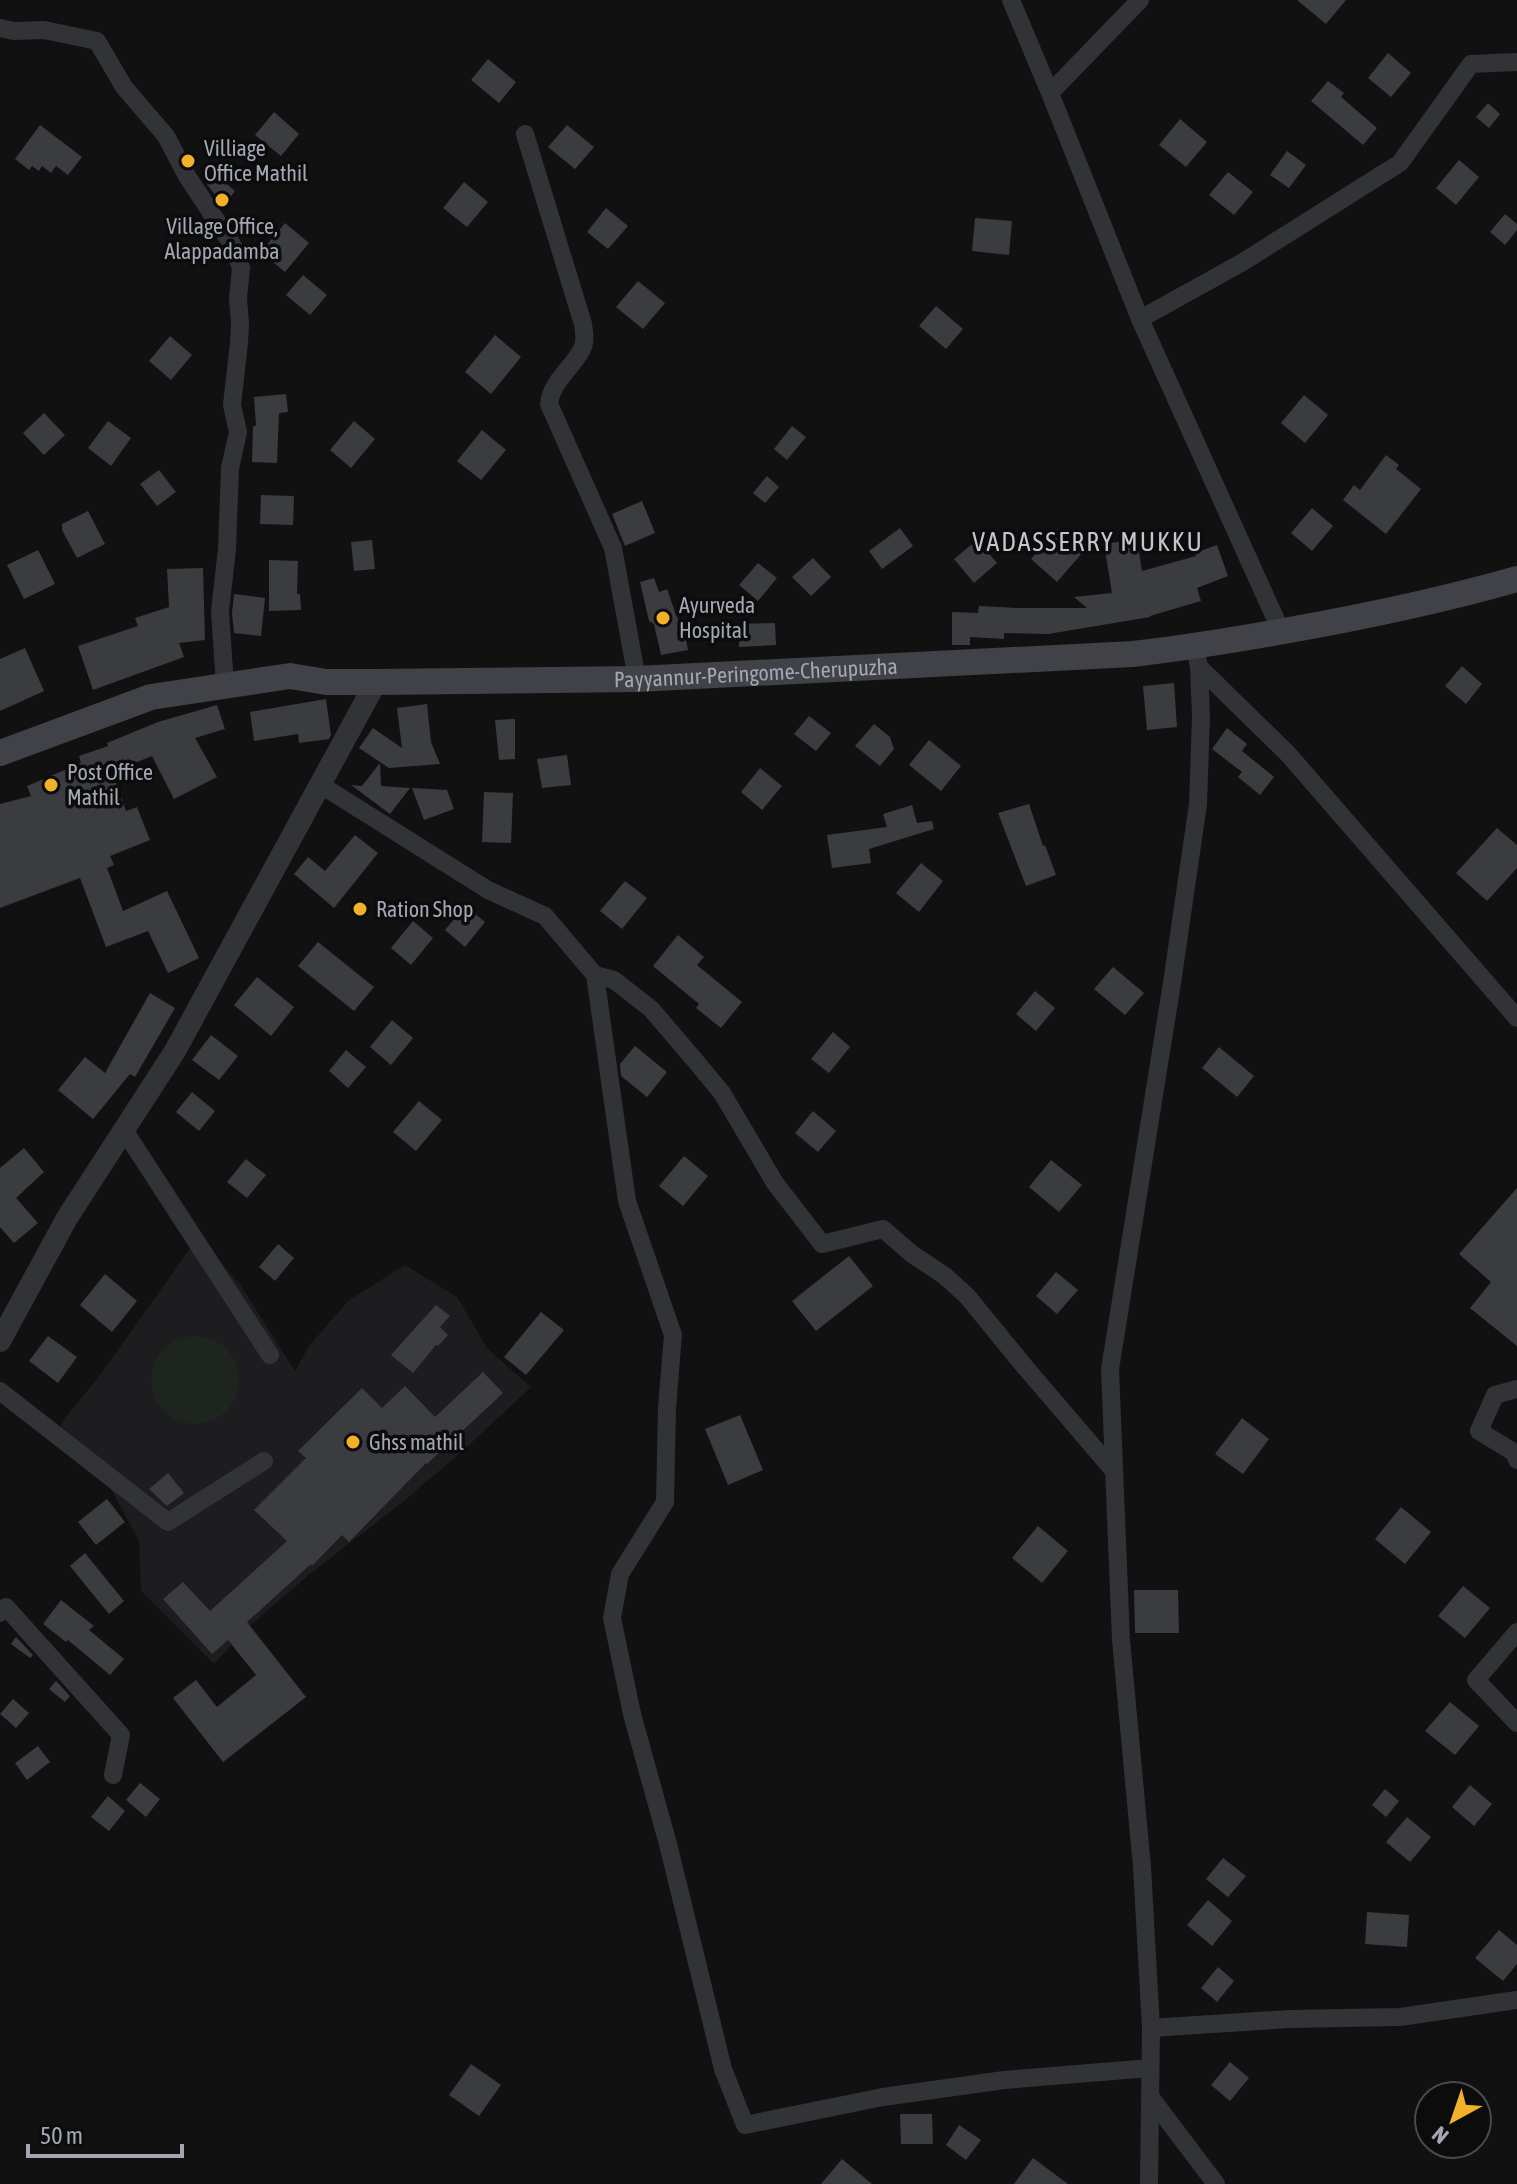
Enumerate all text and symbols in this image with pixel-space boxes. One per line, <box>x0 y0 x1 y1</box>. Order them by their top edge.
place label: Villiage Office Mathil <box>204 135 308 186</box>
marker: Villiage Office Mathil <box>179 152 197 170</box>
marker: Village Office, Alappadamba <box>213 191 231 209</box>
place label: Village Office, Alappadamba <box>164 213 280 264</box>
district label: VADASSERRY MUKKU <box>972 527 1204 557</box>
place label: Ayurveda Hospital <box>679 592 755 643</box>
marker: Ayurveda Hospital <box>654 609 672 627</box>
street label: Payyannur-Peringome-Cherupuzha <box>614 653 898 692</box>
place label: Post Office Mathil <box>67 759 153 810</box>
marker: Post Office Mathil <box>42 776 60 794</box>
place label: Ration Shop <box>376 896 473 922</box>
marker: Ration Shop <box>351 900 369 918</box>
place label: Ghss mathil <box>369 1429 464 1455</box>
marker: Ghss mathil <box>344 1433 362 1451</box>
north arrow <box>1413 2080 1493 2160</box>
scale bar <box>28 2108 182 2158</box>
text: N <box>1427 2121 1453 2149</box>
text: 50 m <box>40 2122 83 2149</box>

